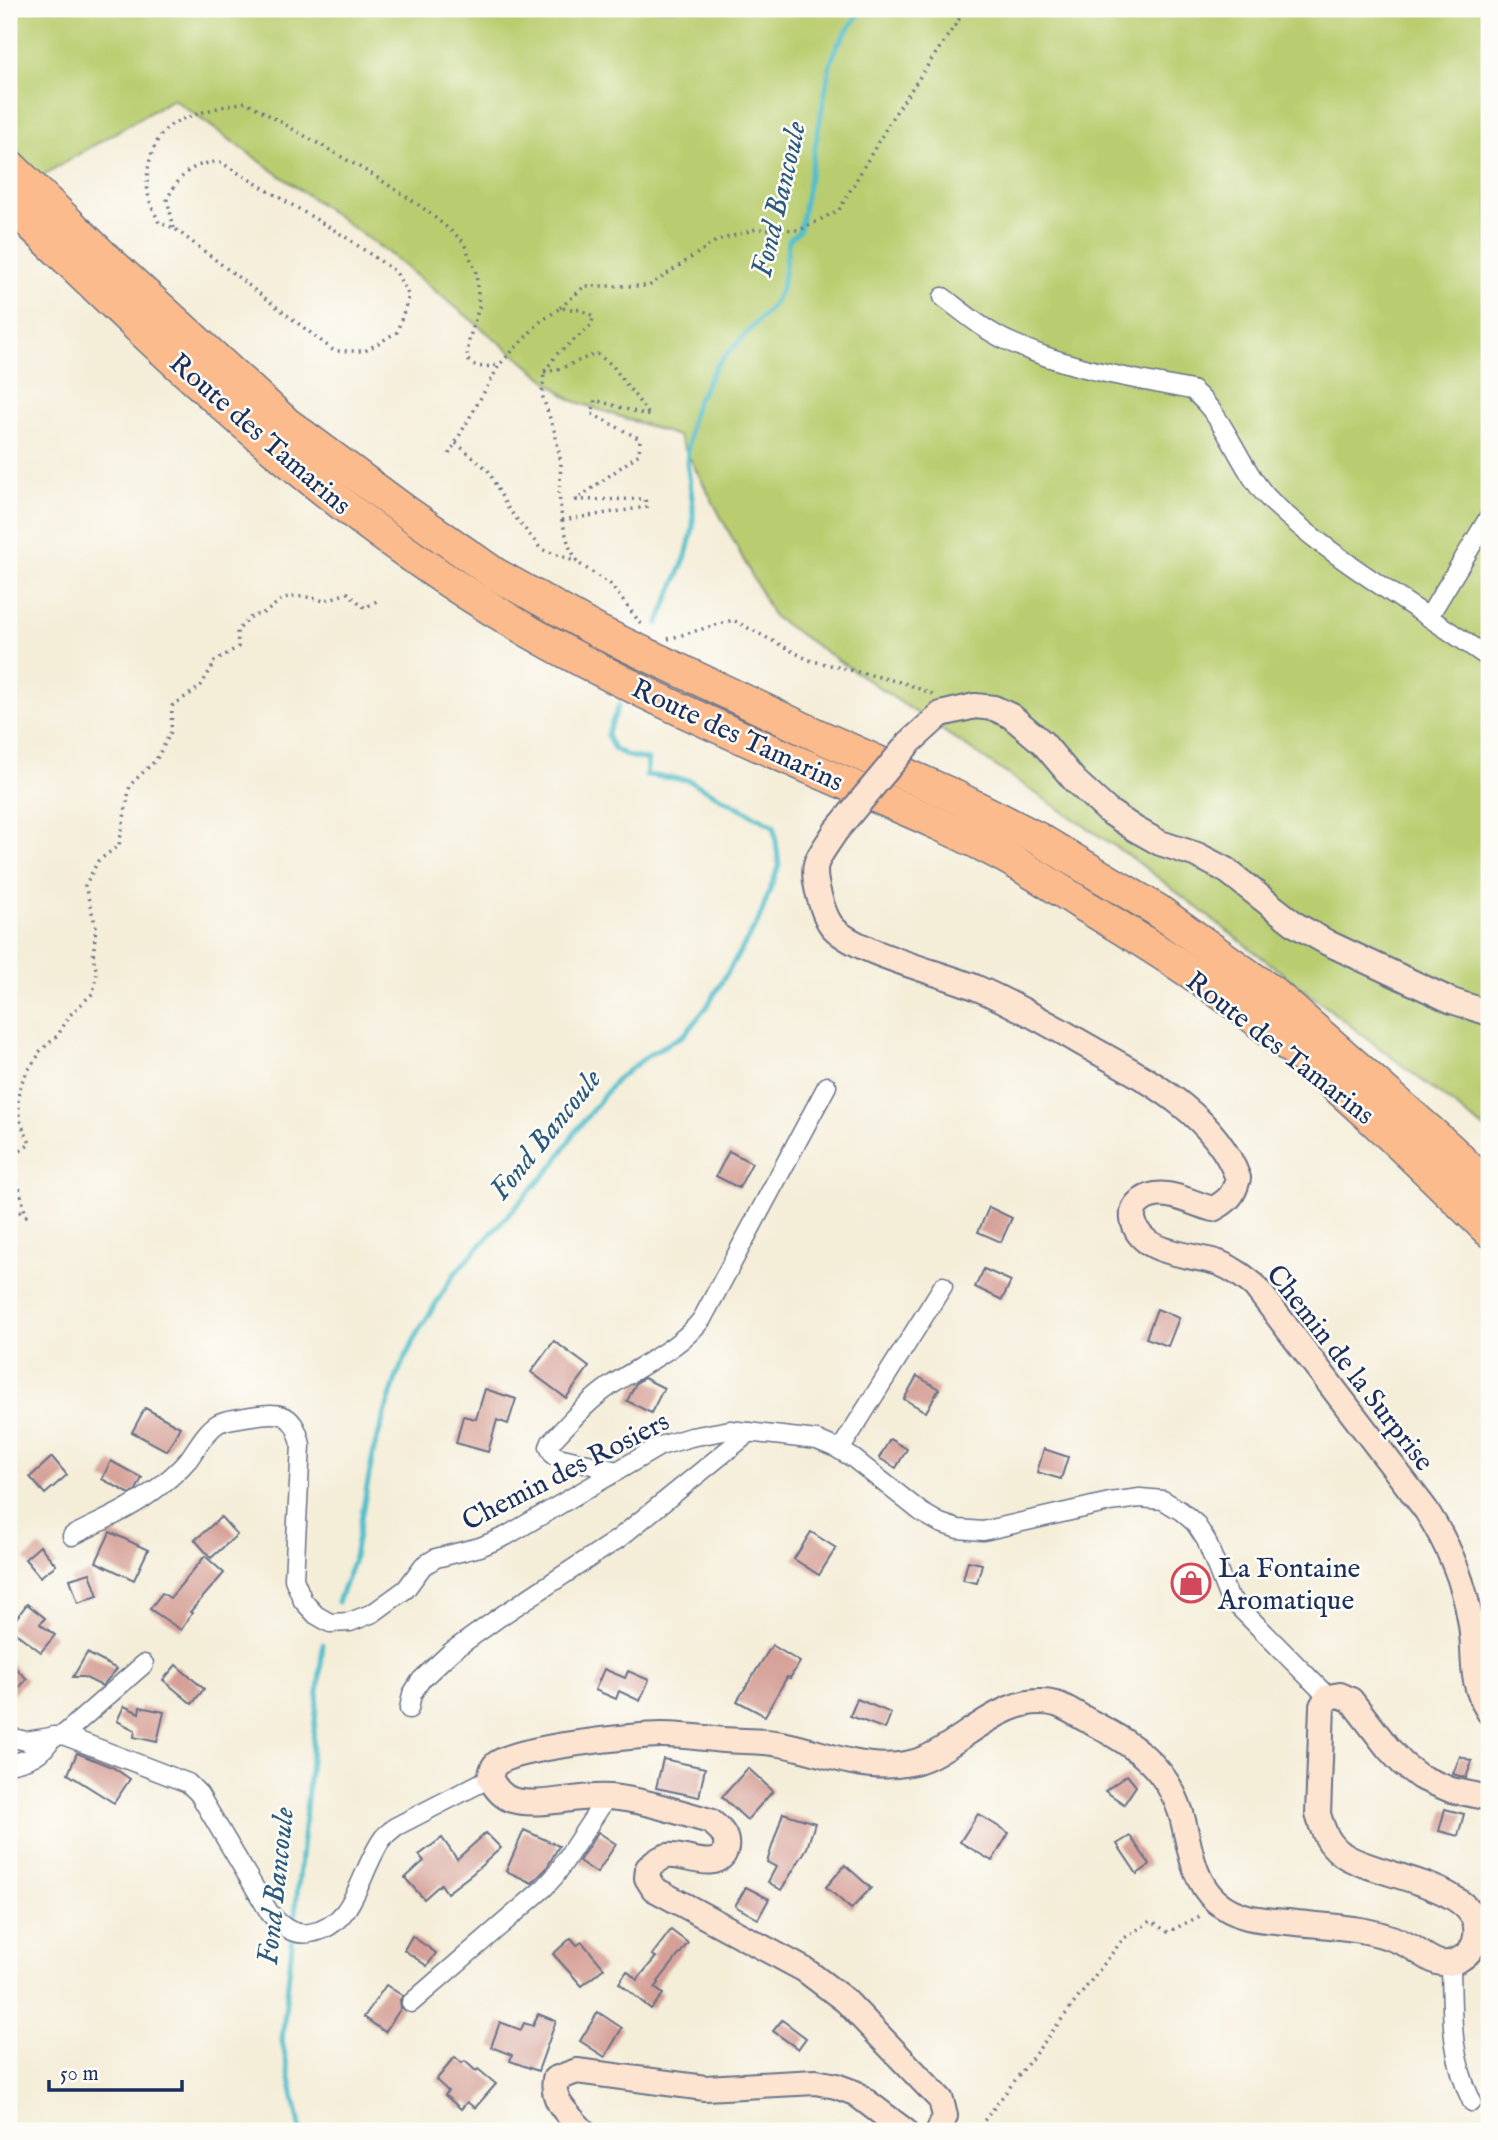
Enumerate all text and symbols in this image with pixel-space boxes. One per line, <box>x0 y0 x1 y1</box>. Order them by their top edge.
water label: Fond Bancoule <box>744 118 816 281</box>
street label: Route des Tamarins <box>161 346 357 523</box>
street label: Route des Tamarins <box>625 672 848 801</box>
street label: Route des Tamarins <box>1178 964 1381 1133</box>
water label: Fond Bancoule <box>482 1062 611 1209</box>
street label: Chemin de la Surprise <box>1258 1258 1441 1479</box>
street label: Chemin des Rosiers <box>457 1405 676 1540</box>
place label: La Fontaine Aromatique <box>1217 1552 1361 1619</box>
shop icon: La Fontaine Aromatique <box>1170 1562 1212 1604</box>
water label: Fond Bancoule <box>250 1805 304 1967</box>
scale bar <box>49 2049 182 2093</box>
text: 50 m <box>60 2061 99 2088</box>

